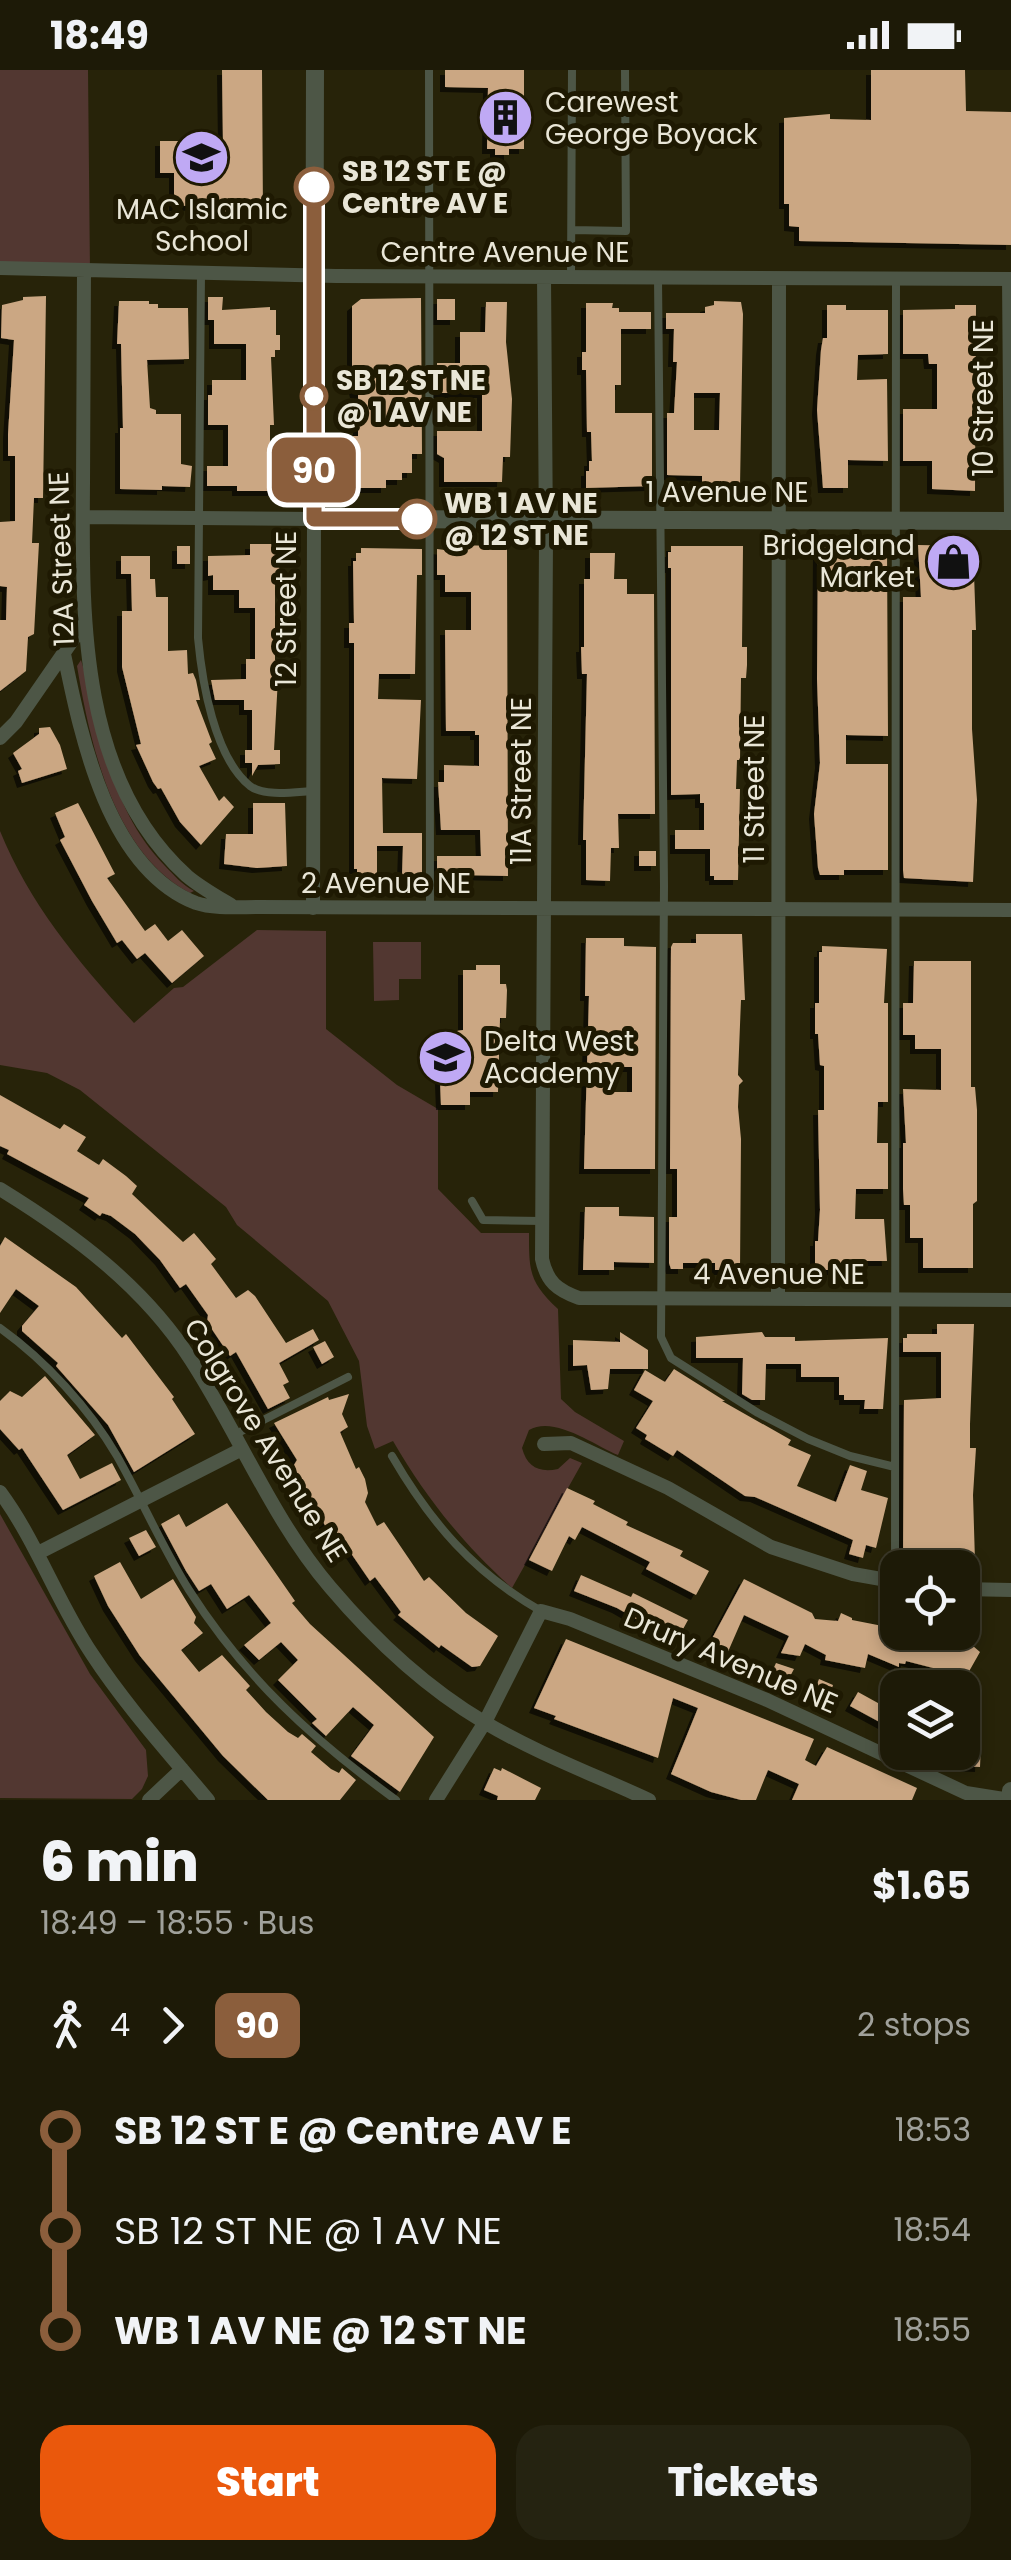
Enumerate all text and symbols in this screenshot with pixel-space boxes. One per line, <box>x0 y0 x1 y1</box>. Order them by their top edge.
text: 18:49 <box>50 9 149 62</box>
place label: Carewest George Boyack <box>545 83 758 154</box>
building icon: Carewest George Boyack <box>476 88 536 148</box>
school or university icon: MAC Islamic School <box>172 128 232 188</box>
place label: SB 12 ST E @ Centre AV E <box>342 152 508 223</box>
marker: SB 12 ST E @ Centre AV E <box>295 168 333 206</box>
place label: MAC Islamic School <box>116 190 288 261</box>
street label: Centre Avenue NE <box>380 233 630 272</box>
street label: 10 Street NE <box>964 319 1003 477</box>
place label: SB 12 ST NE @ 1 AV NE <box>336 361 486 432</box>
marker: SB 12 ST NE @ 1 AV NE <box>301 383 327 409</box>
line badge: 90 <box>269 438 359 502</box>
text: 90 <box>292 446 336 495</box>
street label: 12A Street NE <box>39 471 84 647</box>
street label: 1 Avenue NE <box>645 473 809 512</box>
place label: WB 1 AV NE @ 12 ST NE <box>444 484 598 555</box>
marker: WB 1 AV NE @ 12 ST NE <box>398 500 436 538</box>
place label: Bridgeland Market <box>763 526 915 597</box>
street label: 12 Street NE <box>267 531 306 687</box>
shop icon: Bridgeland Market <box>924 531 984 591</box>
street label: 11A Street NE <box>502 697 541 865</box>
street label: 11 Street NE <box>735 715 774 863</box>
street label: 2 Avenue NE <box>301 864 471 903</box>
place label: Delta West Academy <box>484 1022 634 1093</box>
school or university icon: Delta West Academy <box>415 1027 475 1087</box>
street label: 4 Avenue NE <box>693 1255 865 1294</box>
street label: Colgrove Avenue NE <box>175 1311 357 1570</box>
map controls <box>880 1550 980 1770</box>
button: locate <box>880 1550 980 1650</box>
street label: Drury Avenue NE <box>618 1598 844 1723</box>
button: layers <box>880 1670 980 1770</box>
text: 6 min <box>40 1823 199 1900</box>
text: $1.65 <box>872 1859 971 1912</box>
text: 18:49 – 18:55 · Bus <box>40 1900 314 1945</box>
icon: walk <box>40 1998 95 2053</box>
icon: forward <box>145 1998 200 2053</box>
text: 90 <box>235 2001 280 2050</box>
text: 4 <box>110 2002 130 2047</box>
text: 2 stops <box>857 2002 971 2047</box>
text: SB 12 ST E @ Centre AV E <box>114 2104 572 2157</box>
text: 18:53 <box>895 2107 971 2152</box>
text: SB 12 ST NE @ 1 AV NE <box>114 2204 502 2257</box>
text: 18:54 <box>894 2207 971 2252</box>
text: WB 1 AV NE @ 12 ST NE <box>114 2304 527 2357</box>
text: 18:55 <box>894 2307 971 2352</box>
button: Start <box>40 2425 496 2540</box>
button: Tickets <box>516 2425 971 2540</box>

